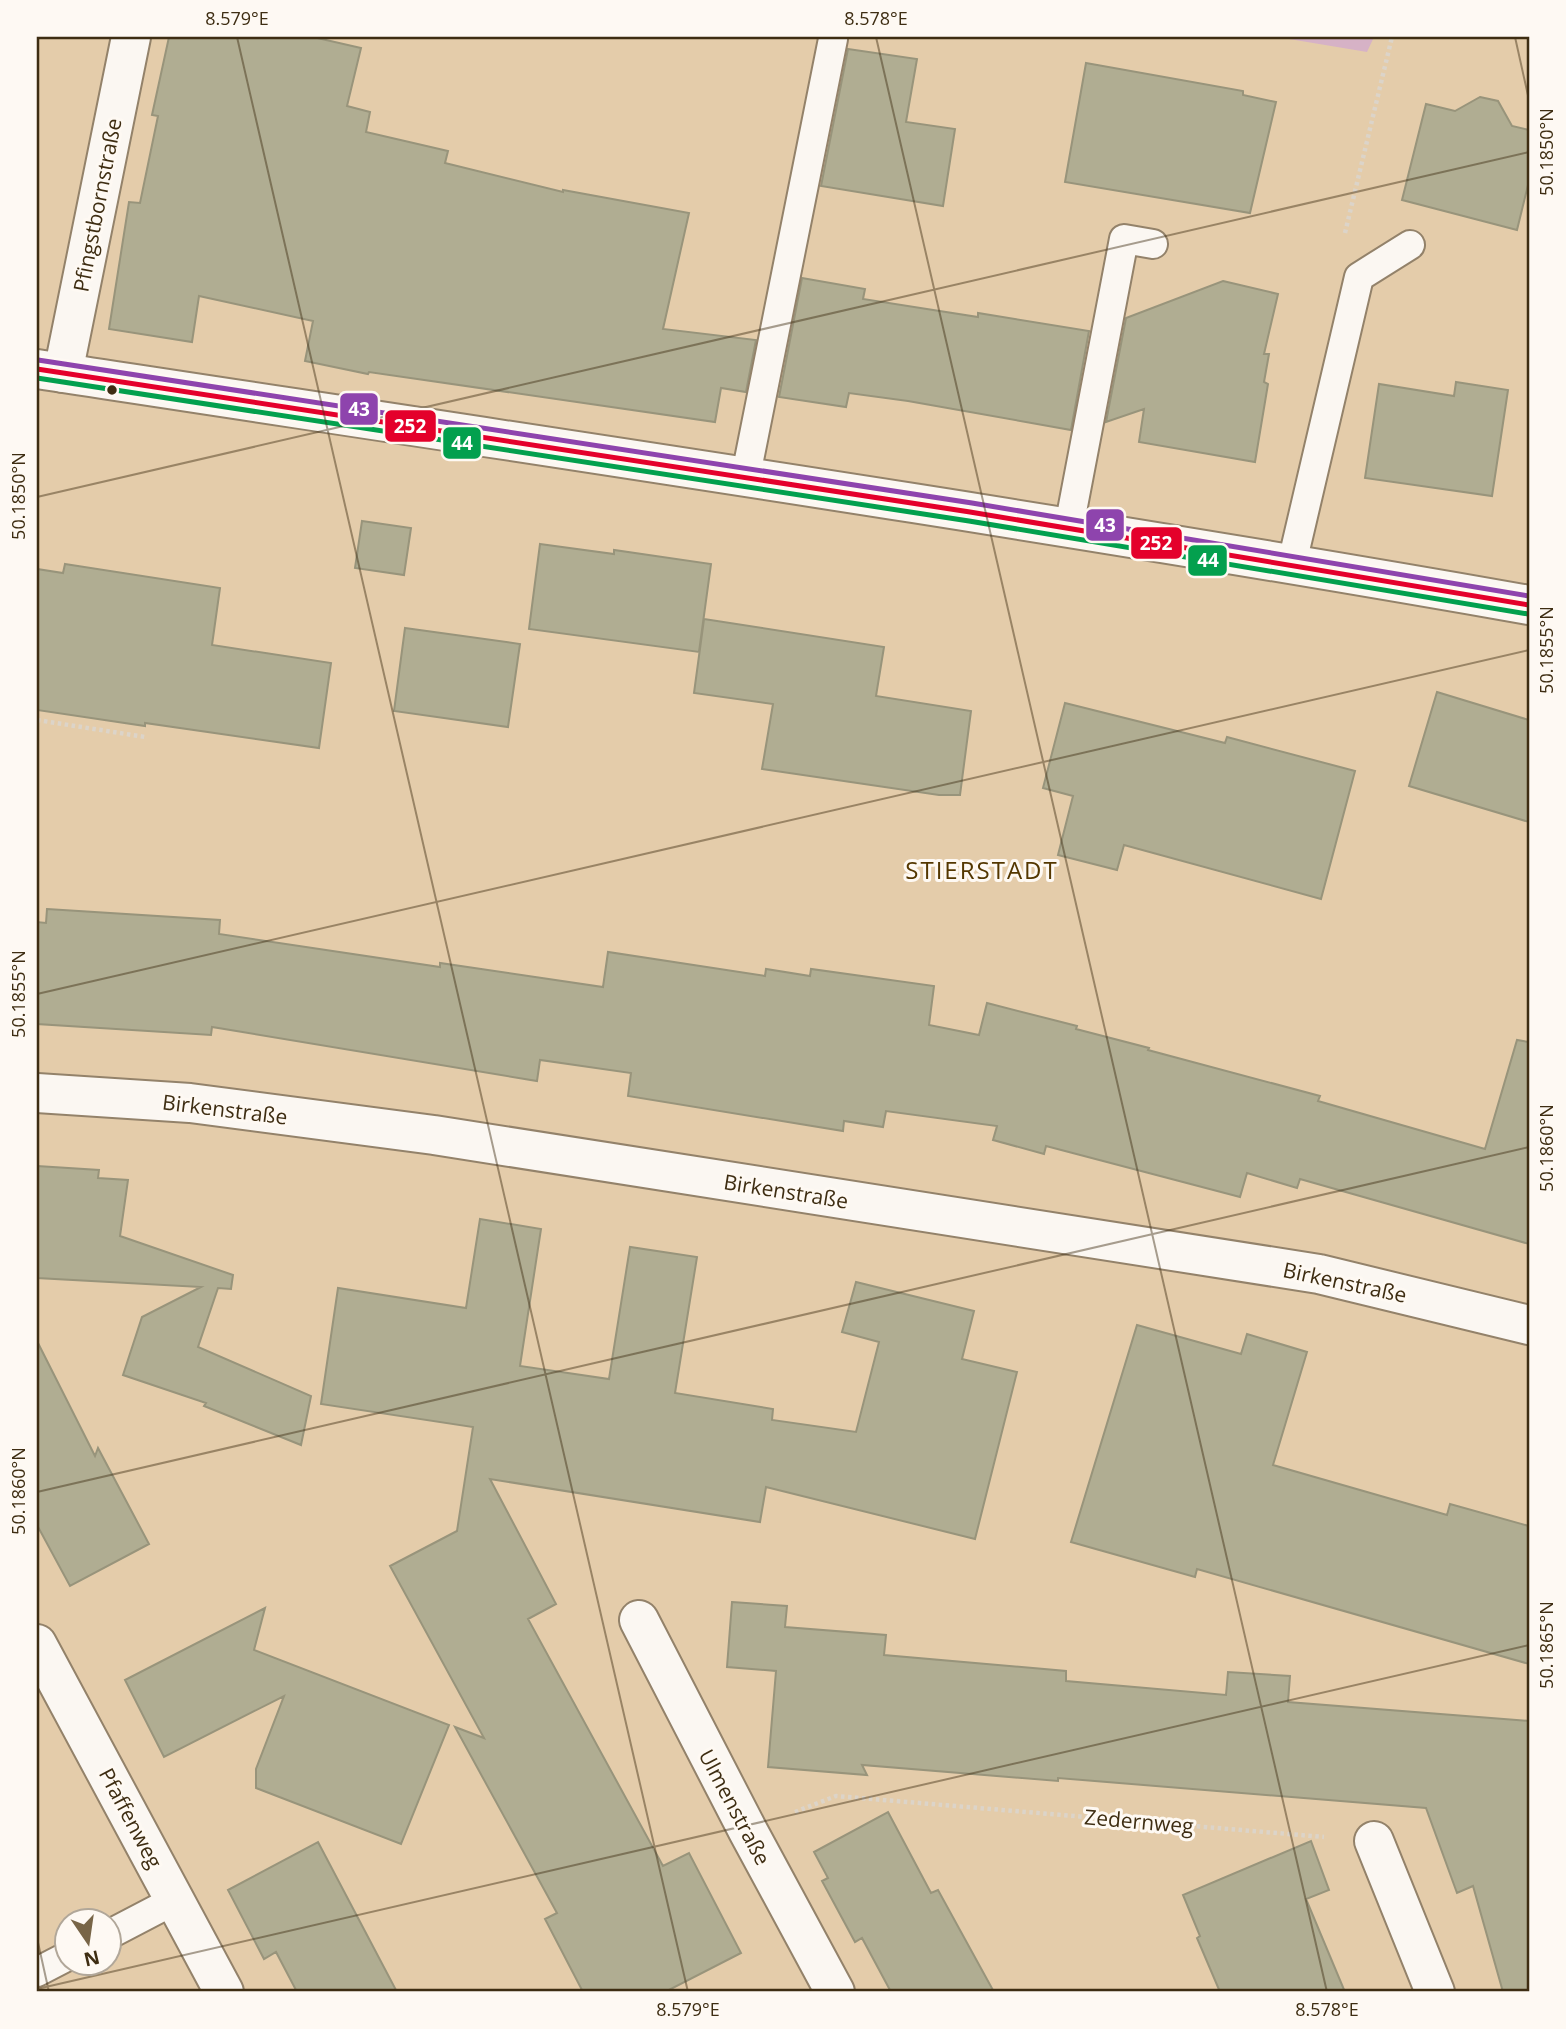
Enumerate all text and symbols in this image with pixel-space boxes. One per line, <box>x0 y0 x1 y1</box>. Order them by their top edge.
text: 8.579°E <box>205 6 269 30</box>
text: 8.578°E <box>844 6 908 30</box>
text: 50.1850°N <box>1534 108 1558 196</box>
street label: Pfingstbornstraße <box>66 116 128 294</box>
unlabelled marker <box>105 383 119 397</box>
line badge: 43 <box>339 392 379 426</box>
text: 43 <box>348 396 370 422</box>
line badge: 252 <box>384 409 437 443</box>
text: 252 <box>394 413 426 439</box>
line badge: 44 <box>442 426 482 460</box>
text: 44 <box>451 430 473 456</box>
text: 50.1850°N <box>6 452 30 540</box>
line badge: 43 <box>1085 508 1125 542</box>
text: 43 <box>1094 512 1116 538</box>
line badge: 252 <box>1130 526 1183 560</box>
text: 252 <box>1140 530 1172 556</box>
line badge: 44 <box>1187 544 1228 577</box>
text: 44 <box>1197 547 1219 573</box>
text: 50.1855°N <box>1534 606 1558 694</box>
district label: STIERSTADT <box>905 853 1059 886</box>
text: 50.1855°N <box>6 950 30 1038</box>
street label: Birkenstraße <box>161 1087 289 1131</box>
text: 50.1860°N <box>1534 1104 1558 1192</box>
street label: Birkenstraße <box>722 1167 850 1215</box>
street label: Birkenstraße <box>1281 1255 1409 1309</box>
text: 50.1860°N <box>6 1447 30 1535</box>
text: 50.1865°N <box>1534 1601 1558 1689</box>
street label: Ulmenstraße <box>693 1744 777 1870</box>
street label: Pfaffenweg <box>93 1763 169 1873</box>
street label: Zedernweg <box>1083 1802 1195 1840</box>
north arrow <box>52 1906 122 1976</box>
text: N <box>81 1944 102 1973</box>
text: 8.579°E <box>656 1997 720 2021</box>
text: 8.578°E <box>1295 1997 1359 2021</box>

